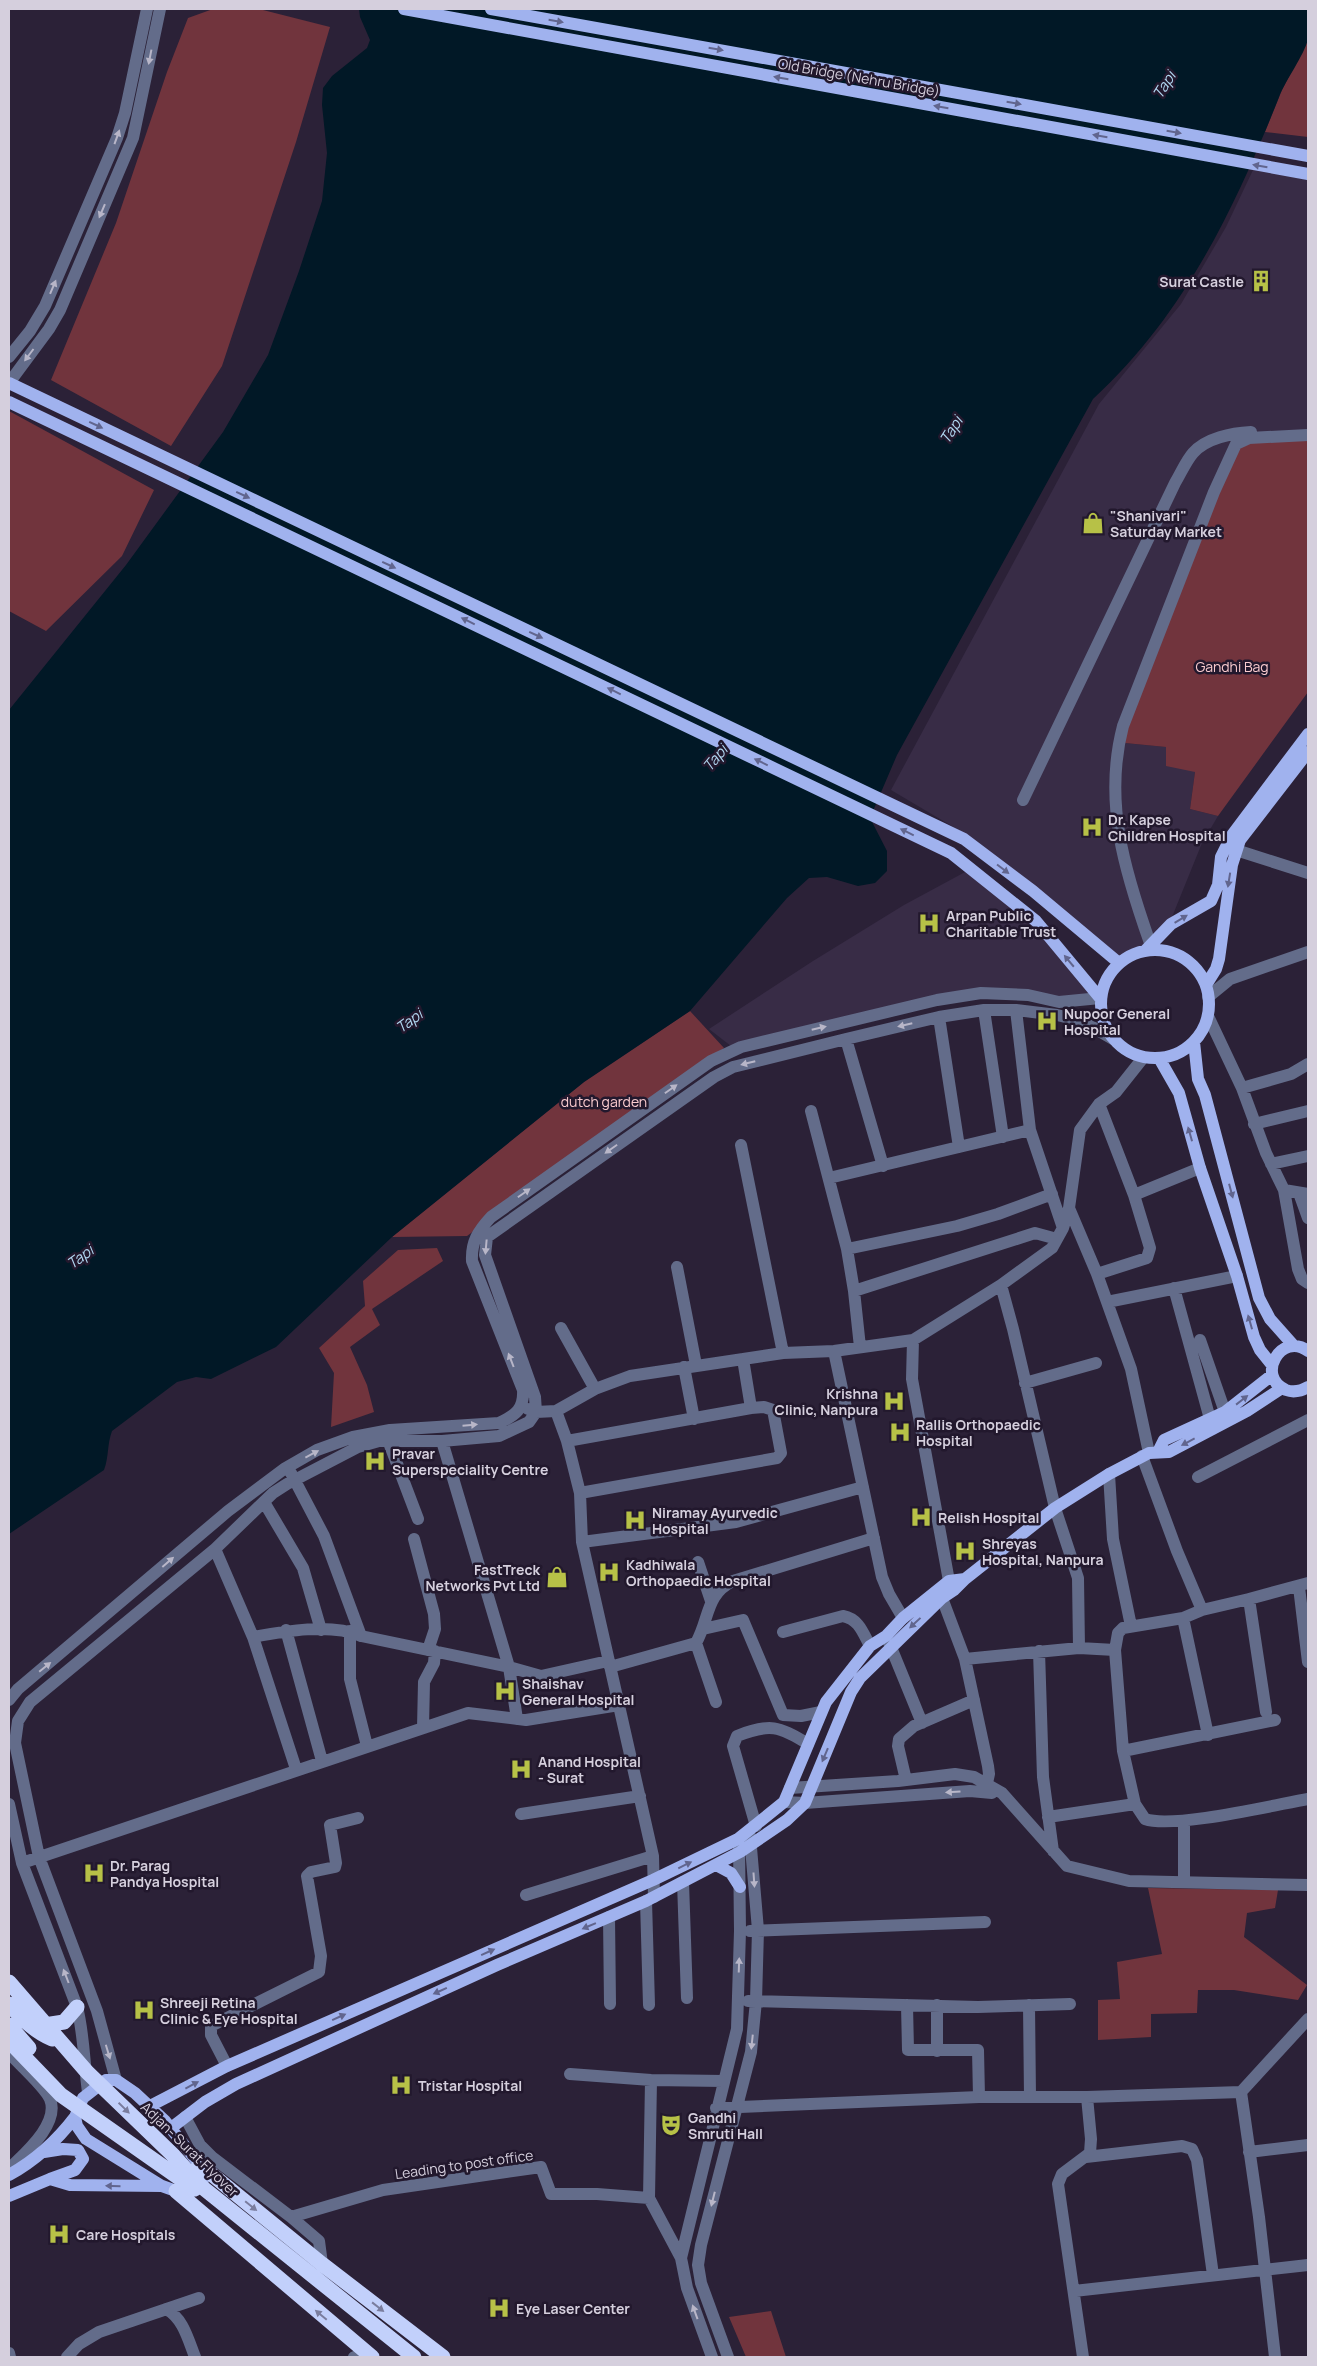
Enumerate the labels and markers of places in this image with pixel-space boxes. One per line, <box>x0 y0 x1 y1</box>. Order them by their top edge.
building icon: Surat Castle <box>1248 268 1274 294</box>
place label: Surat Castle <box>1159 272 1244 291</box>
place label: "Shanivari" Saturday Market <box>1110 506 1222 541</box>
shop icon: "Shanivari" Saturday Market <box>1080 510 1106 536</box>
place label: Dr. Kapse Children Hospital <box>1108 810 1226 845</box>
hospital icon: Dr. Kapse Children Hospital <box>1079 814 1105 840</box>
place label: Arpan Public Charitable Trust <box>946 906 1056 941</box>
hospital icon: Arpan Public Charitable Trust <box>916 910 942 936</box>
place label: Nupoor General Hospital <box>1064 1004 1170 1039</box>
hospital icon: Nupoor General Hospital <box>1034 1008 1060 1034</box>
place label: Krishna Clinic, Nanpura <box>775 1384 878 1419</box>
hospital icon: Krishna Clinic, Nanpura <box>881 1388 907 1414</box>
place label: Rallis Orthopaedic Hospital <box>916 1415 1041 1450</box>
hospital icon: Rallis Orthopaedic Hospital <box>887 1419 913 1445</box>
place label: Pravar Superspeciality Centre <box>392 1444 548 1479</box>
hospital icon: Pravar Superspeciality Centre <box>362 1448 388 1474</box>
place label: Niramay Ayurvedic Hospital <box>652 1503 778 1538</box>
hospital icon: Relish Hospital <box>908 1504 934 1530</box>
hospital icon: Niramay Ayurvedic Hospital <box>622 1507 648 1533</box>
place label: Relish Hospital <box>938 1508 1039 1527</box>
place label: Shreyas Hospital, Nanpura <box>982 1534 1104 1569</box>
hospital icon: Shreyas Hospital, Nanpura <box>952 1538 978 1564</box>
place label: Kadhiwala Orthopaedic Hospital <box>626 1555 771 1590</box>
hospital icon: Kadhiwala Orthopaedic Hospital <box>596 1559 622 1585</box>
place label: FastTreck Networks Pvt Ltd <box>426 1560 540 1595</box>
shop icon: FastTreck Networks Pvt Ltd <box>544 1564 570 1590</box>
place label: Shaishav General Hospital <box>522 1674 635 1709</box>
hospital icon: Shaishav General Hospital <box>492 1678 518 1704</box>
place label: Anand Hospital - Surat <box>538 1752 641 1787</box>
hospital icon: Anand Hospital - Surat <box>508 1756 534 1782</box>
place label: Dr. Parag Pandya Hospital <box>110 1856 219 1891</box>
hospital icon: Dr. Parag Pandya Hospital <box>81 1860 107 1886</box>
place label: Shreeji Retina Clinic & Eye Hospital <box>160 1993 298 2028</box>
hospital icon: Shreeji Retina Clinic & Eye Hospital <box>131 1997 157 2023</box>
hospital icon: Tristar Hospital <box>388 2072 414 2098</box>
place label: Tristar Hospital <box>418 2076 522 2095</box>
place label: Gandhi Smruti Hall <box>688 2108 763 2143</box>
theatre icon: Gandhi Smruti Hall <box>658 2112 684 2138</box>
hospital icon: Care Hospitals <box>46 2221 72 2247</box>
place label: Care Hospitals <box>76 2225 176 2244</box>
hospital icon: Eye Laser Center <box>486 2295 512 2321</box>
place label: Eye Laser Center <box>516 2299 630 2318</box>

